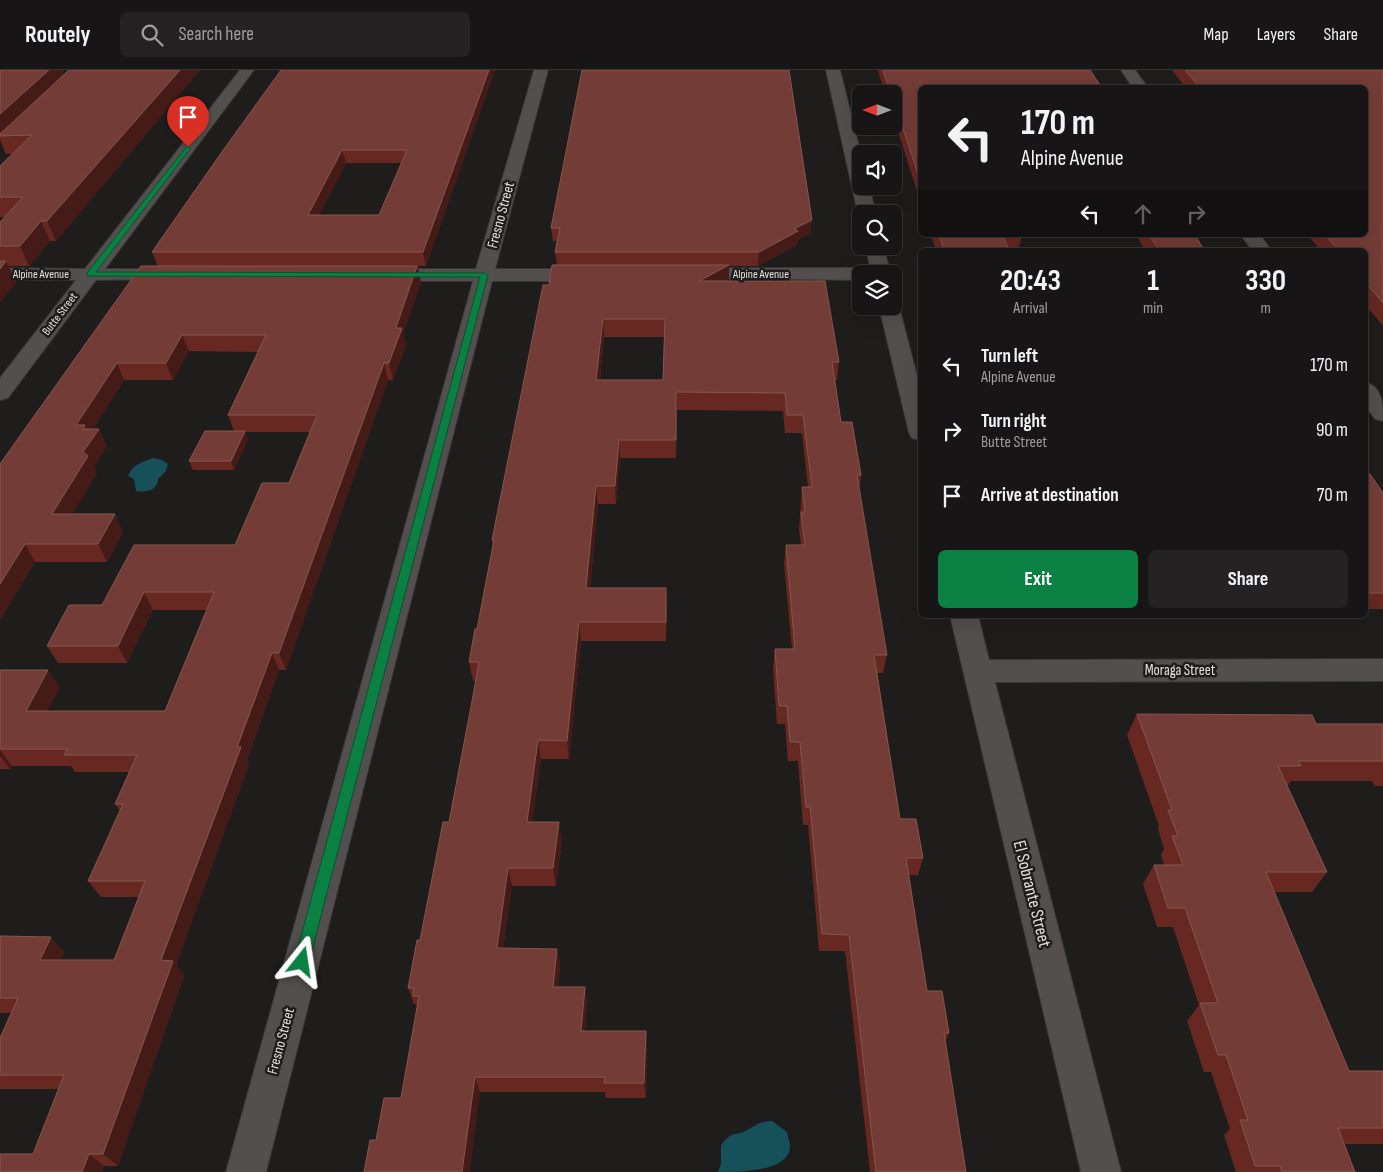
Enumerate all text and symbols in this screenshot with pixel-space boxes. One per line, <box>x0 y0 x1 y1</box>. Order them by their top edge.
search box <box>120 12 470 57</box>
text: Routely <box>25 20 90 49</box>
icon: search <box>138 21 166 49</box>
text: Search here <box>178 23 254 46</box>
text: Map <box>1204 24 1229 45</box>
text: Layers <box>1257 24 1296 45</box>
text: Share <box>1324 24 1358 45</box>
north arrow <box>852 85 902 135</box>
map controls <box>852 85 902 315</box>
pin <box>167 96 209 147</box>
text: 170 m <box>1021 102 1095 145</box>
icon: arrive <box>174 103 202 131</box>
icon: left <box>938 105 1003 170</box>
button: sound <box>852 145 902 195</box>
text: Alpine Avenue <box>1021 145 1124 172</box>
street label: Fresno Street <box>483 179 519 250</box>
icon: left <box>1076 200 1104 228</box>
icon: ahead <box>1129 200 1157 228</box>
icon: right <box>1182 200 1210 228</box>
button: search <box>852 205 902 255</box>
text: 20:43 <box>1000 263 1061 299</box>
text: 1 <box>1147 263 1159 299</box>
text: 330 <box>1245 263 1286 299</box>
button: layers <box>852 265 902 315</box>
street label: Alpine Avenue <box>12 267 69 282</box>
street label: Alpine Avenue <box>732 267 789 282</box>
street label: Butte Street <box>39 289 81 338</box>
text: Arrival <box>1013 299 1048 318</box>
text: min <box>1143 299 1163 318</box>
text: m <box>1260 299 1271 318</box>
text: Turn left <box>981 345 1038 368</box>
icon: left <box>938 352 966 380</box>
text: 170 m <box>1310 354 1348 377</box>
text: Alpine Avenue <box>981 368 1056 387</box>
text: Turn right <box>981 410 1046 433</box>
icon: right <box>938 417 966 445</box>
text: 90 m <box>1316 419 1348 442</box>
text: Butte Street <box>981 433 1047 452</box>
icon: arrive <box>938 482 966 510</box>
text: Arrive at destination <box>981 484 1119 507</box>
text: 70 m <box>1317 484 1348 507</box>
button: Exit <box>938 550 1138 608</box>
button: Share <box>1148 550 1348 608</box>
street label: Moraga Street <box>1145 661 1216 680</box>
street label: El Sobrante Street <box>1009 838 1056 950</box>
position arrow <box>275 935 327 987</box>
street label: Fresno Street <box>263 1005 299 1076</box>

